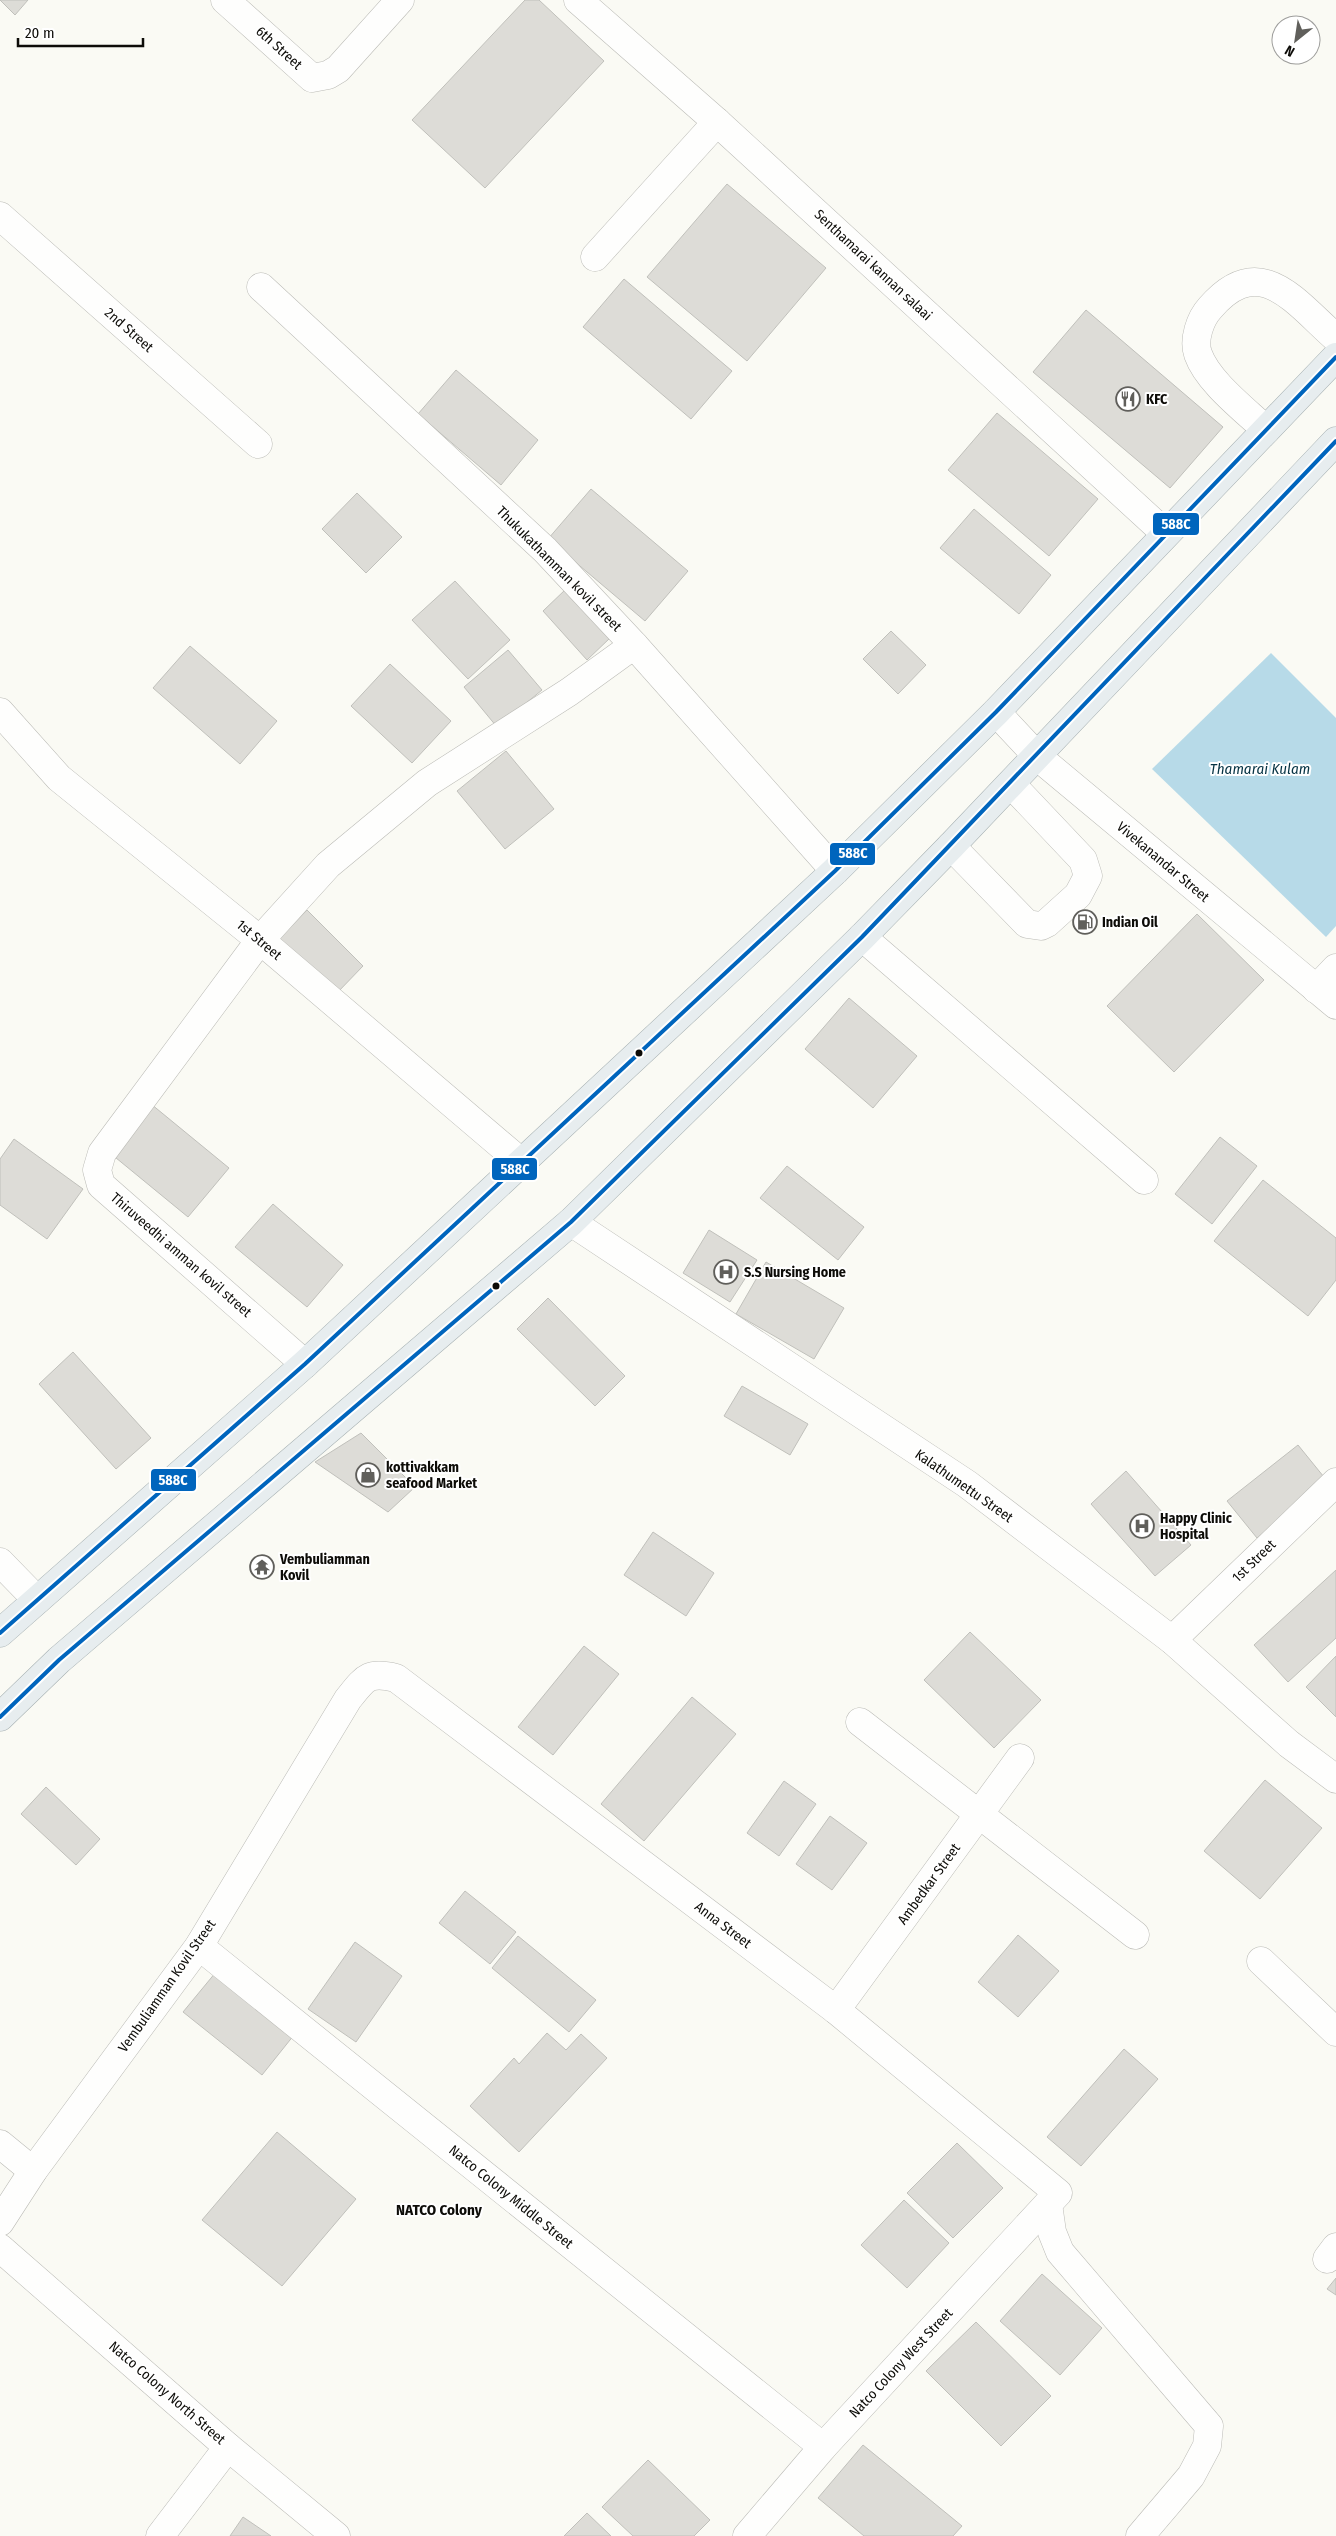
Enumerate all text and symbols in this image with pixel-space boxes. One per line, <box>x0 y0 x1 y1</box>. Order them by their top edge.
scale bar <box>18 15 142 47</box>
north arrow <box>1271 15 1321 65</box>
street label: 6th Street <box>252 23 306 74</box>
text: 20 m <box>25 24 55 42</box>
text: N <box>1282 41 1298 60</box>
street label: Senthamarai kannan salaai <box>811 206 935 324</box>
street label: 2nd Street <box>101 304 157 356</box>
restaurant icon: KFC <box>1115 386 1141 412</box>
place label: KFC <box>1146 391 1168 408</box>
street label: Thukukathamman kovil street <box>493 503 625 635</box>
line badge: 588C <box>1152 512 1200 536</box>
text: 588C <box>1162 516 1191 533</box>
water label: Thamarai Kulam <box>1210 760 1310 778</box>
street label: Vivekanandar Street <box>1113 818 1213 906</box>
line badge: 588C <box>829 842 876 866</box>
text: 588C <box>839 845 868 862</box>
fuel station icon: Indian Oil <box>1072 909 1098 935</box>
place label: Indian Oil <box>1102 914 1158 931</box>
street label: 1st Street <box>233 916 285 964</box>
unlabelled marker <box>634 1048 644 1058</box>
line badge: 588C <box>491 1157 538 1181</box>
text: 588C <box>501 1161 530 1178</box>
street label: Thiruveedhi amman kovil street <box>107 1189 255 1321</box>
hospital icon: S.S Nursing Home <box>713 1259 739 1285</box>
place label: S.S Nursing Home <box>744 1264 846 1281</box>
unlabelled marker <box>491 1281 501 1291</box>
street label: Kalathumettu Street <box>912 1446 1017 1526</box>
place label: kottivakkam seafood Market <box>386 1459 478 1492</box>
shop icon: kottivakkam seafood Market <box>355 1462 381 1488</box>
line badge: 588C <box>150 1468 197 1492</box>
text: 588C <box>159 1472 188 1489</box>
place label: Happy Clinic Hospital <box>1160 1510 1233 1543</box>
hospital icon: Happy Clinic Hospital <box>1129 1513 1155 1539</box>
street label: 1st Street <box>1229 1536 1280 1586</box>
place label: Vembuliamman Kovil <box>279 1551 370 1584</box>
temple icon: Vembuliamman Kovil <box>249 1554 275 1580</box>
street label: Ambedkar Street <box>894 1840 964 1928</box>
street label: Anna Street <box>691 1898 755 1952</box>
street label: Vembuliamman Kovil Street <box>115 1916 220 2056</box>
street label: Natco Colony Middle Street <box>445 2142 577 2253</box>
district label: NATCO Colony <box>396 2201 483 2219</box>
street label: Natco Colony West Street <box>846 2304 956 2421</box>
street label: Natco Colony North Street <box>105 2338 229 2448</box>

